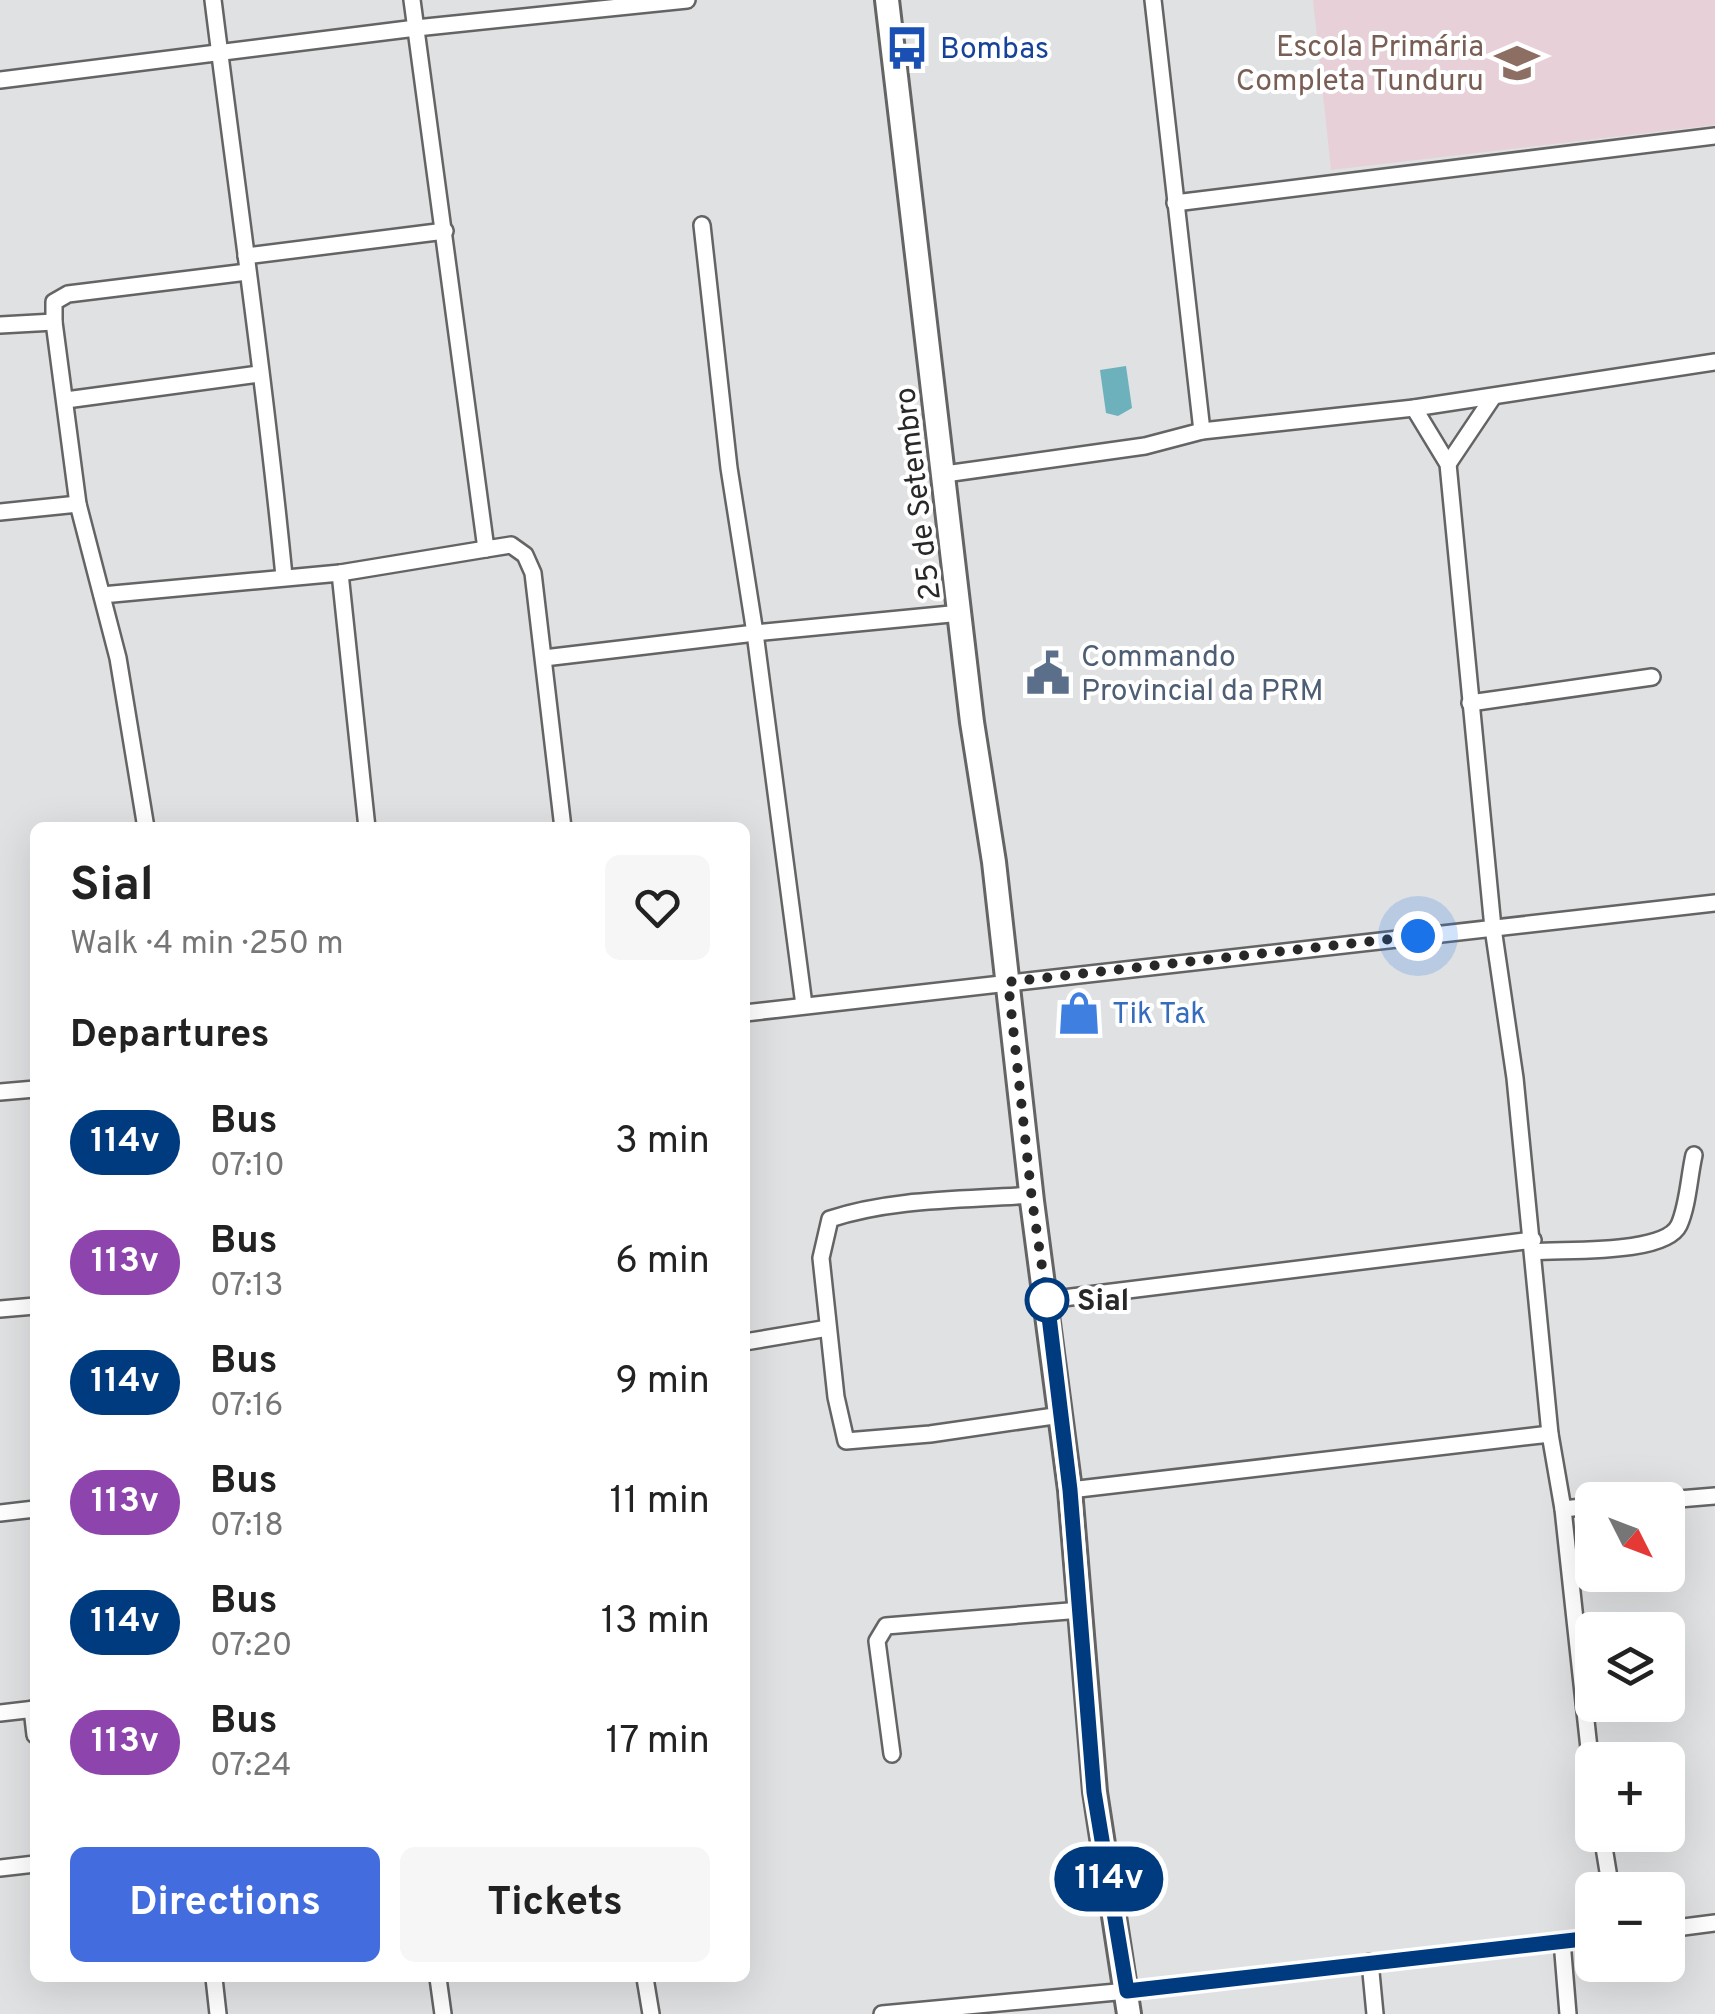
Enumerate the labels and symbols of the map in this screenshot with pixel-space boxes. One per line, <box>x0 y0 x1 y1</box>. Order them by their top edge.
bus stop icon: Bombas <box>883 24 931 72</box>
place label: Escola Primária Completa Tunduru <box>1236 30 1484 101</box>
place label: Bombas <box>940 32 1049 69</box>
school or university icon: Escola Primária Completa Tunduru <box>1493 39 1541 87</box>
street label: 25 de Setembro <box>888 385 951 602</box>
place label: Commando Provincial da PRM <box>1081 640 1324 711</box>
public building icon: Commando Provincial da PRM <box>1024 649 1072 697</box>
your location <box>1393 911 1443 961</box>
shop icon: Tik Tak <box>1055 989 1103 1037</box>
place label: Tik Tak <box>1112 997 1206 1034</box>
marker: Sial <box>1026 1279 1068 1321</box>
place label: Sial <box>1077 1284 1129 1321</box>
north arrow <box>1575 1482 1685 1592</box>
line badge: 114v <box>1039 1846 1179 1912</box>

